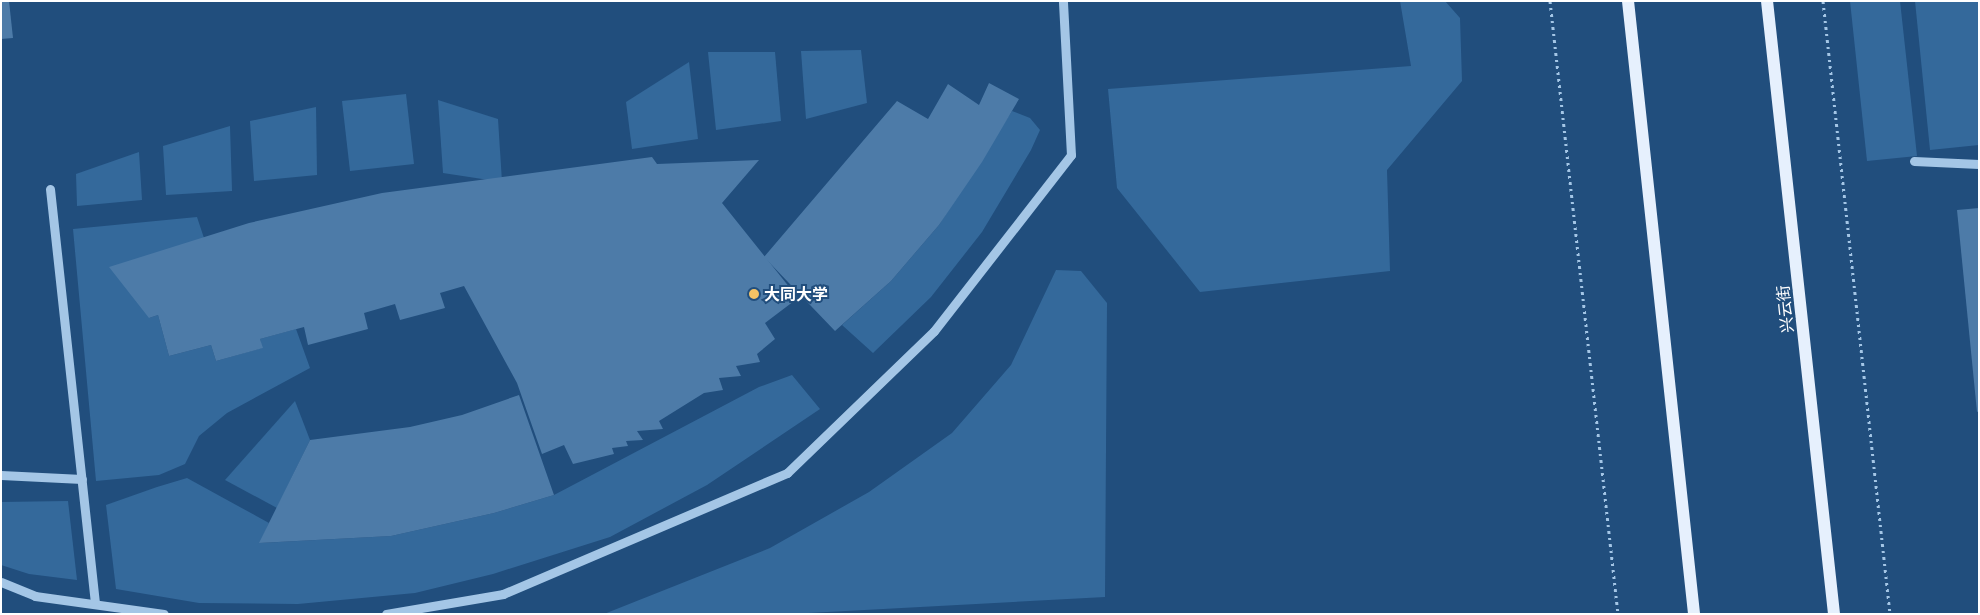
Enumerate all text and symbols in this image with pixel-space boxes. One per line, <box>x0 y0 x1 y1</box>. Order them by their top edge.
place label: 大同大学 <box>764 284 828 304</box>
street label: 兴云街 <box>1773 284 1797 334</box>
marker: 大同大学 <box>748 288 760 300</box>

